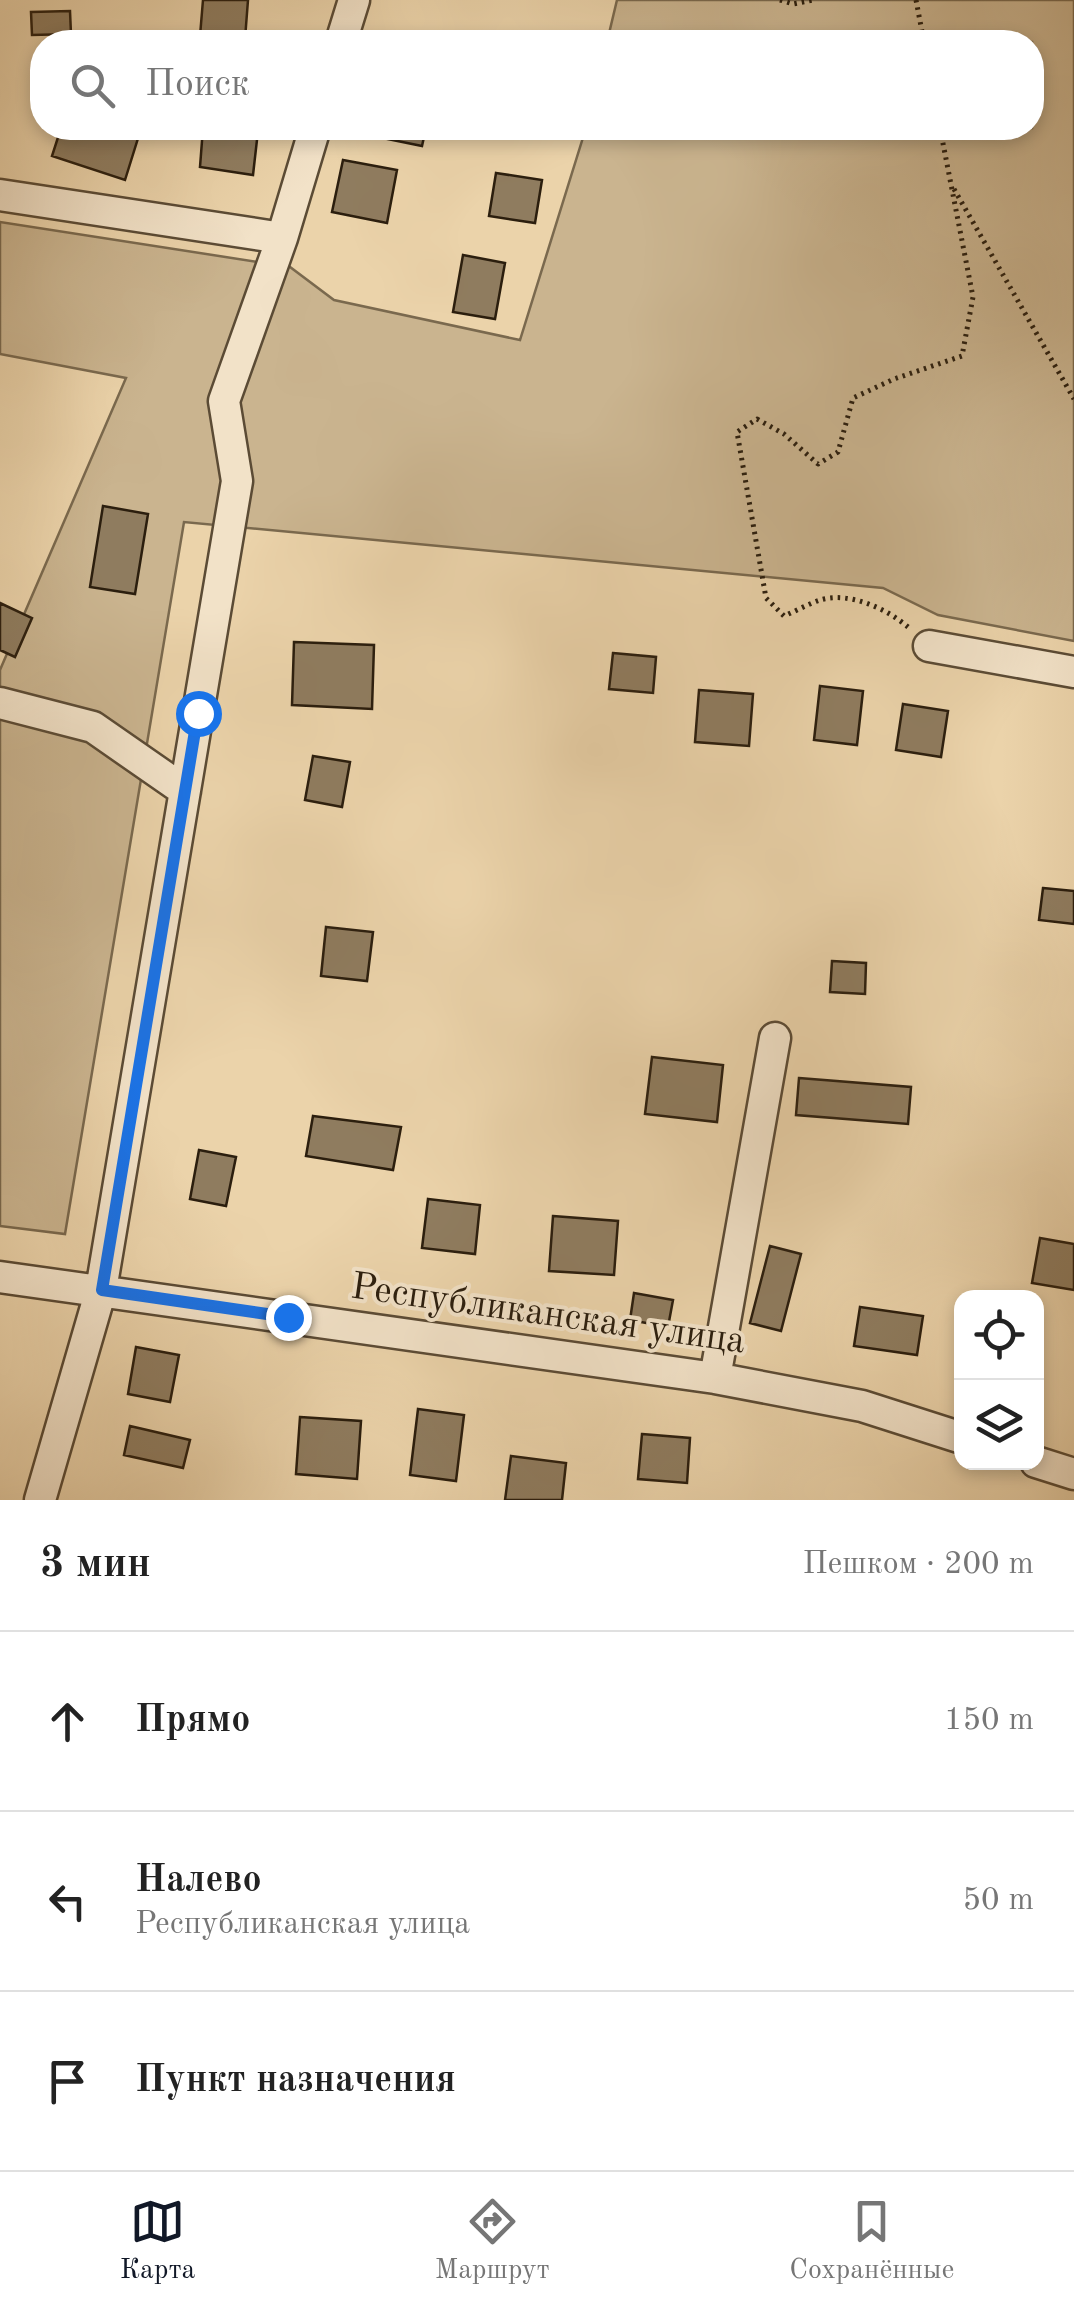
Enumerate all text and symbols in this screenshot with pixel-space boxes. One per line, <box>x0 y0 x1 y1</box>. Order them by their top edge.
search box <box>30 30 1044 140</box>
icon: search <box>65 58 120 113</box>
text: Поиск <box>145 66 250 104</box>
route start <box>176 691 222 737</box>
street label: Республиканская улица <box>348 1268 748 1362</box>
map controls <box>954 1290 1044 1470</box>
button: locate <box>954 1290 1044 1380</box>
route end <box>266 1295 312 1341</box>
button: layers <box>954 1380 1044 1470</box>
text: 3 мин <box>40 1544 151 1586</box>
text: Пешком · 200 m <box>802 1549 1034 1581</box>
icon: ahead <box>40 1694 95 1749</box>
text: Прямо <box>135 1702 250 1740</box>
text: 150 m <box>944 1705 1034 1737</box>
text: Налево <box>135 1862 262 1900</box>
icon: left <box>40 1874 95 1929</box>
text: 50 m <box>963 1885 1034 1917</box>
text: Республиканская улица <box>135 1909 470 1941</box>
icon: arrive <box>40 2054 95 2109</box>
text: Пункт назначения <box>135 2062 456 2100</box>
tab: Карта <box>120 2194 195 2289</box>
tab: Маршрут <box>435 2194 550 2289</box>
tab: Сохранённые <box>789 2194 954 2289</box>

